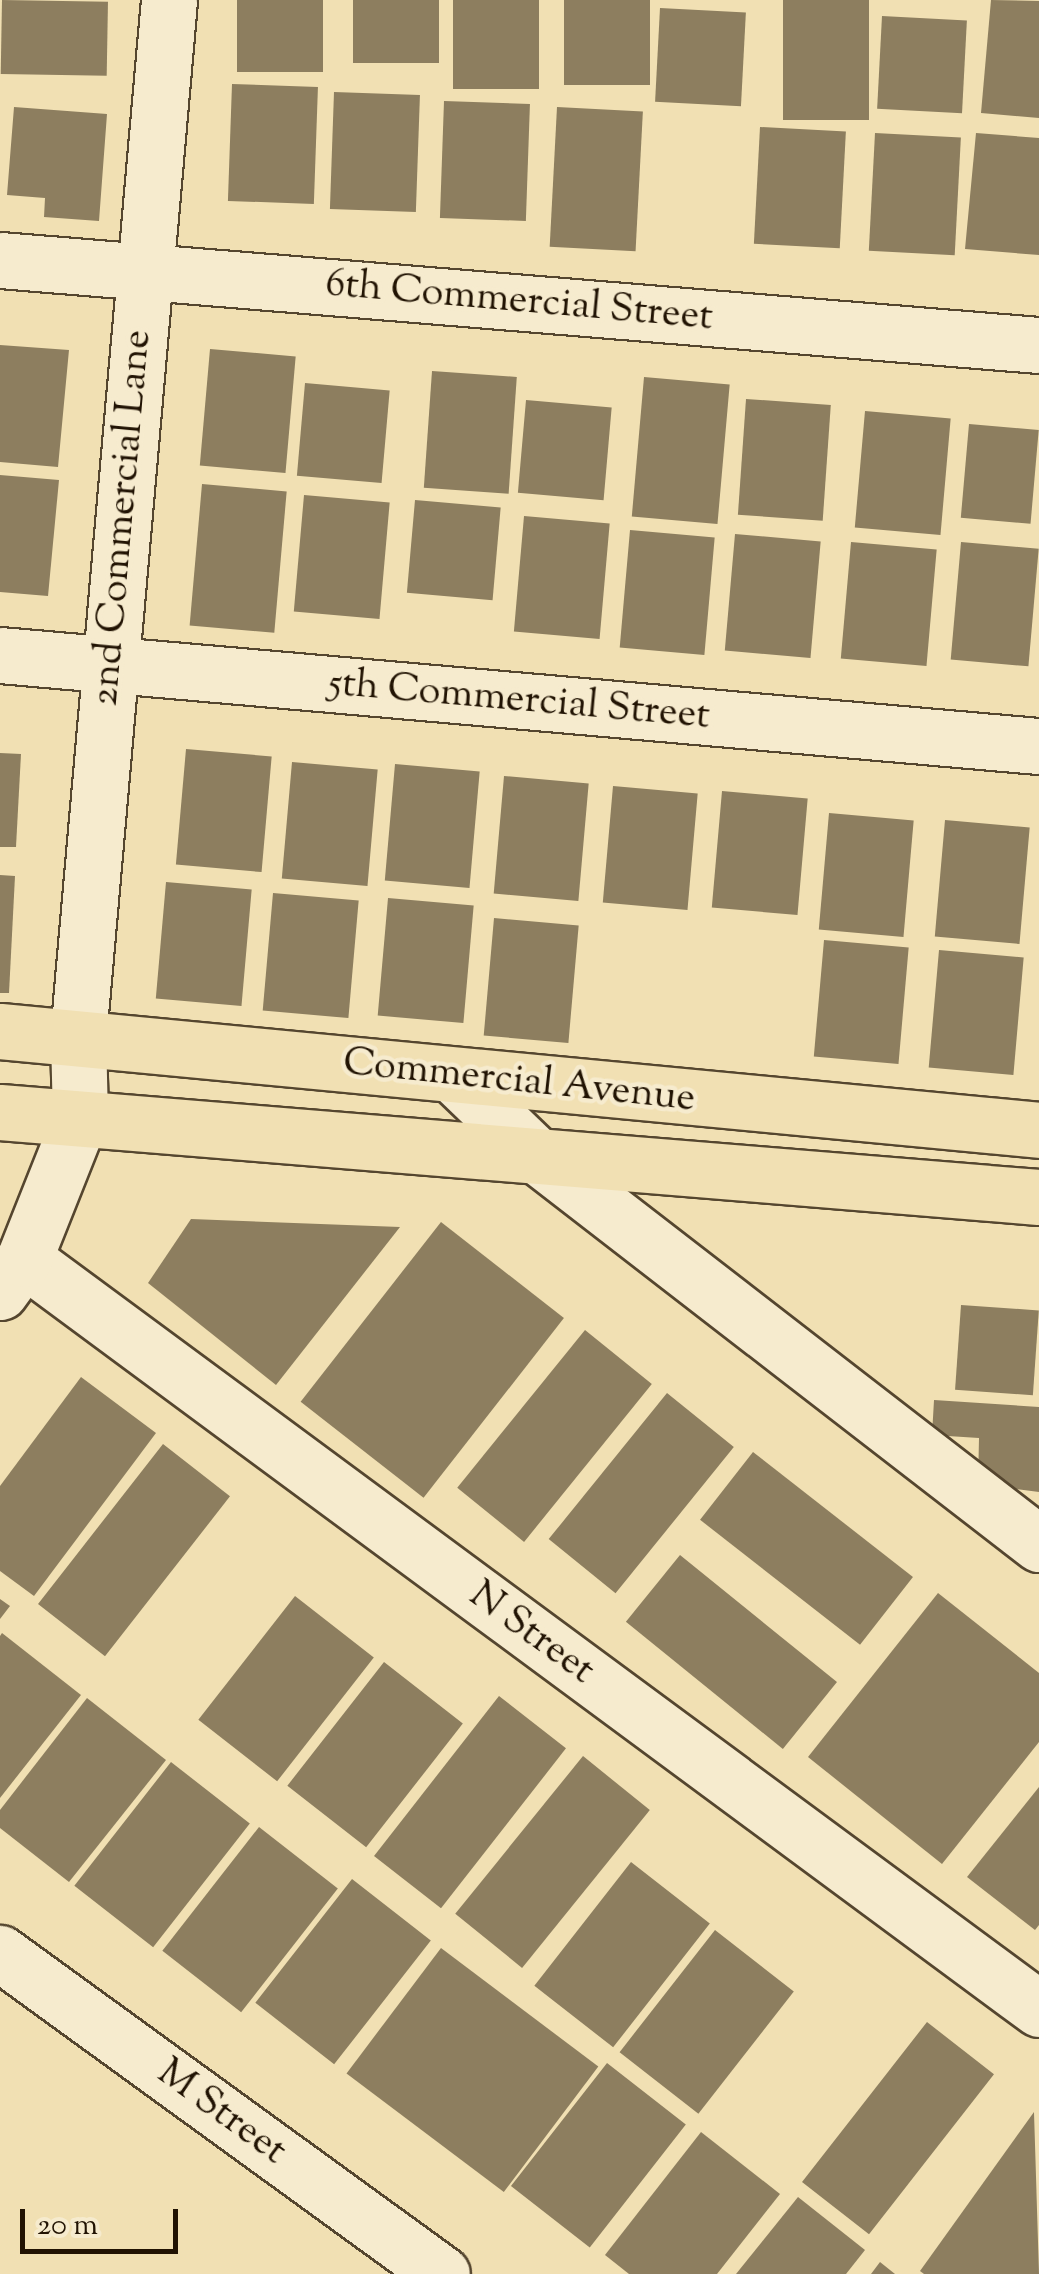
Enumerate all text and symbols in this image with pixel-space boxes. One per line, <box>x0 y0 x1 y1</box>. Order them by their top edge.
street label: 6th Commercial Street <box>323 261 715 343</box>
street label: 2nd Commercial Lane <box>83 328 163 708</box>
street label: 5th Commercial Street <box>326 660 712 742</box>
street label: Commercial Avenue <box>341 1040 697 1124</box>
street label: N Street <box>459 1572 603 1696</box>
street label: M Street <box>147 2050 295 2176</box>
scale bar <box>25 2189 182 2251</box>
text: 20 m <box>37 2205 98 2248</box>

